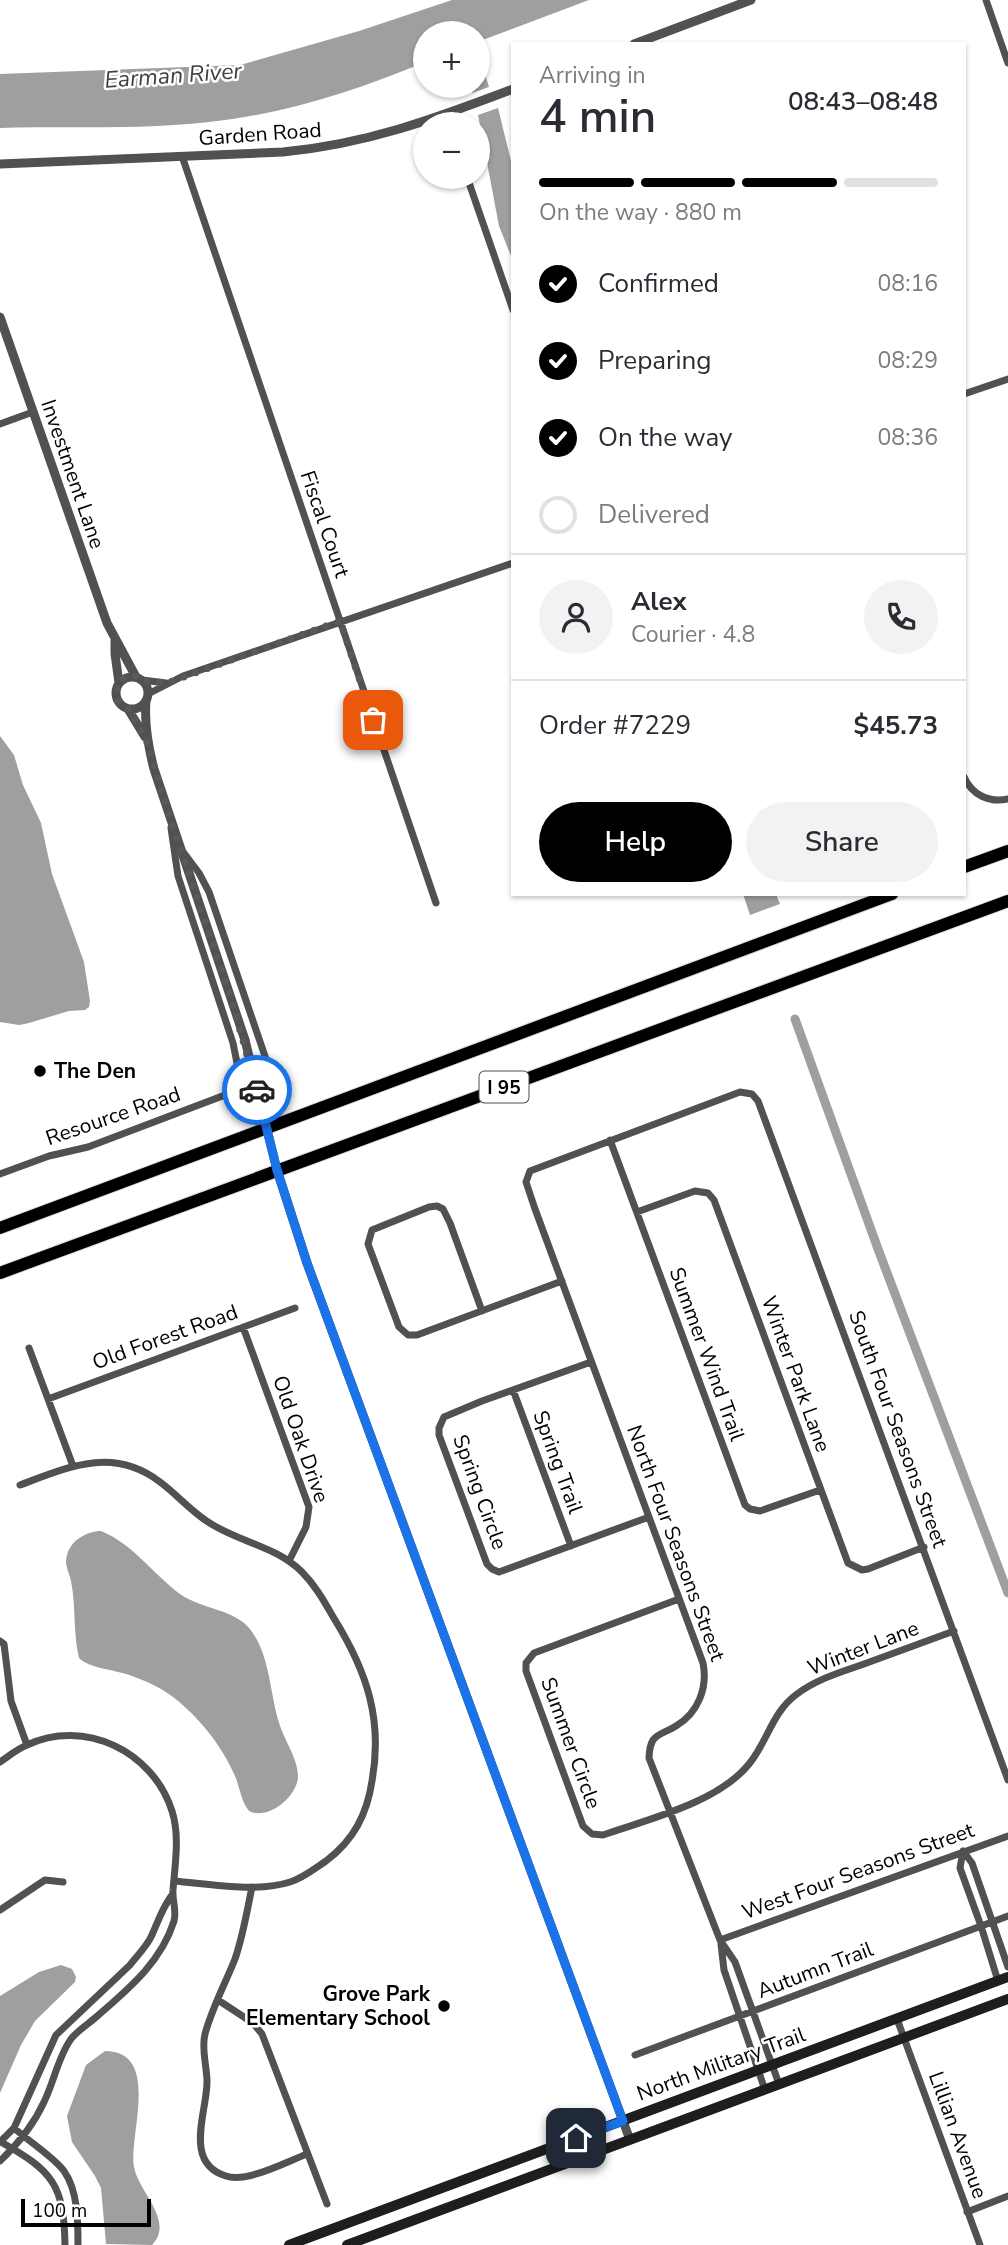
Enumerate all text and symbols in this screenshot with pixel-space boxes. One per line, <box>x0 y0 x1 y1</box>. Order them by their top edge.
map controls <box>413 21 490 189</box>
button: + <box>413 21 490 98</box>
water label: Earman River <box>103 55 243 96</box>
text: Arriving in <box>539 60 646 91</box>
text: 08:43–08:48 <box>788 84 938 119</box>
text: 4 min <box>539 85 656 148</box>
button: − <box>413 112 490 189</box>
street label: Garden Road <box>197 116 323 152</box>
text: On the way · 880 m <box>539 197 742 228</box>
icon: check <box>539 265 577 303</box>
text: Confirmed <box>598 266 719 301</box>
text: 08:16 <box>878 268 938 299</box>
icon: check <box>539 342 577 380</box>
text: Preparing <box>598 343 711 378</box>
text: 08:29 <box>878 345 938 376</box>
street label: Investment Lane <box>34 396 112 552</box>
icon: check <box>539 419 577 457</box>
text: On the way <box>598 420 732 455</box>
text: 08:36 <box>878 422 938 453</box>
street label: Fiscal Court <box>294 467 357 582</box>
text: Delivered <box>598 497 710 532</box>
button: person <box>539 580 613 654</box>
button: phone <box>864 580 938 654</box>
text: Alex <box>631 584 687 619</box>
text: Courier · 4.8 <box>631 619 755 650</box>
pin <box>343 690 403 750</box>
icon: bag <box>354 701 392 739</box>
text: Order #7229 <box>539 708 691 743</box>
text: $45.73 <box>854 708 938 743</box>
button: Help <box>539 802 732 882</box>
button: Share <box>746 802 938 882</box>
courier <box>222 1055 292 1125</box>
place label: The Den <box>54 1057 136 1085</box>
marker: The Den <box>32 1063 48 1079</box>
icon: car <box>238 1071 276 1109</box>
road number: I 95 <box>480 1072 528 1102</box>
street label: Resource Road <box>42 1080 184 1152</box>
street label: Summer Wind Trail <box>663 1263 752 1445</box>
street label: Winter Park Lane <box>755 1292 837 1456</box>
street label: Old Forest Road <box>88 1298 242 1376</box>
street label: South Four Seasons Street <box>842 1307 954 1552</box>
street label: Old Oak Drive <box>266 1372 336 1506</box>
street label: Spring Trail <box>526 1407 590 1518</box>
street label: North Four Seasons Street <box>620 1421 732 1665</box>
street label: Spring Circle <box>446 1431 514 1553</box>
street label: Winter Lane <box>803 1614 923 1682</box>
street label: Summer Circle <box>534 1673 608 1813</box>
street label: West Four Seasons Street <box>738 1816 979 1926</box>
street label: Autumn Trail <box>753 1935 878 2005</box>
place label: Grove Park Elementary School <box>246 1980 431 2032</box>
marker: Grove Park Elementary School <box>436 1998 452 2014</box>
street label: North Military Trail <box>633 2020 810 2107</box>
street label: Lillian Avenue <box>922 2067 994 2203</box>
pin <box>546 2108 606 2168</box>
icon: home <box>557 2119 595 2157</box>
scale bar <box>21 2196 150 2228</box>
text: 100 m <box>32 2198 87 2224</box>

